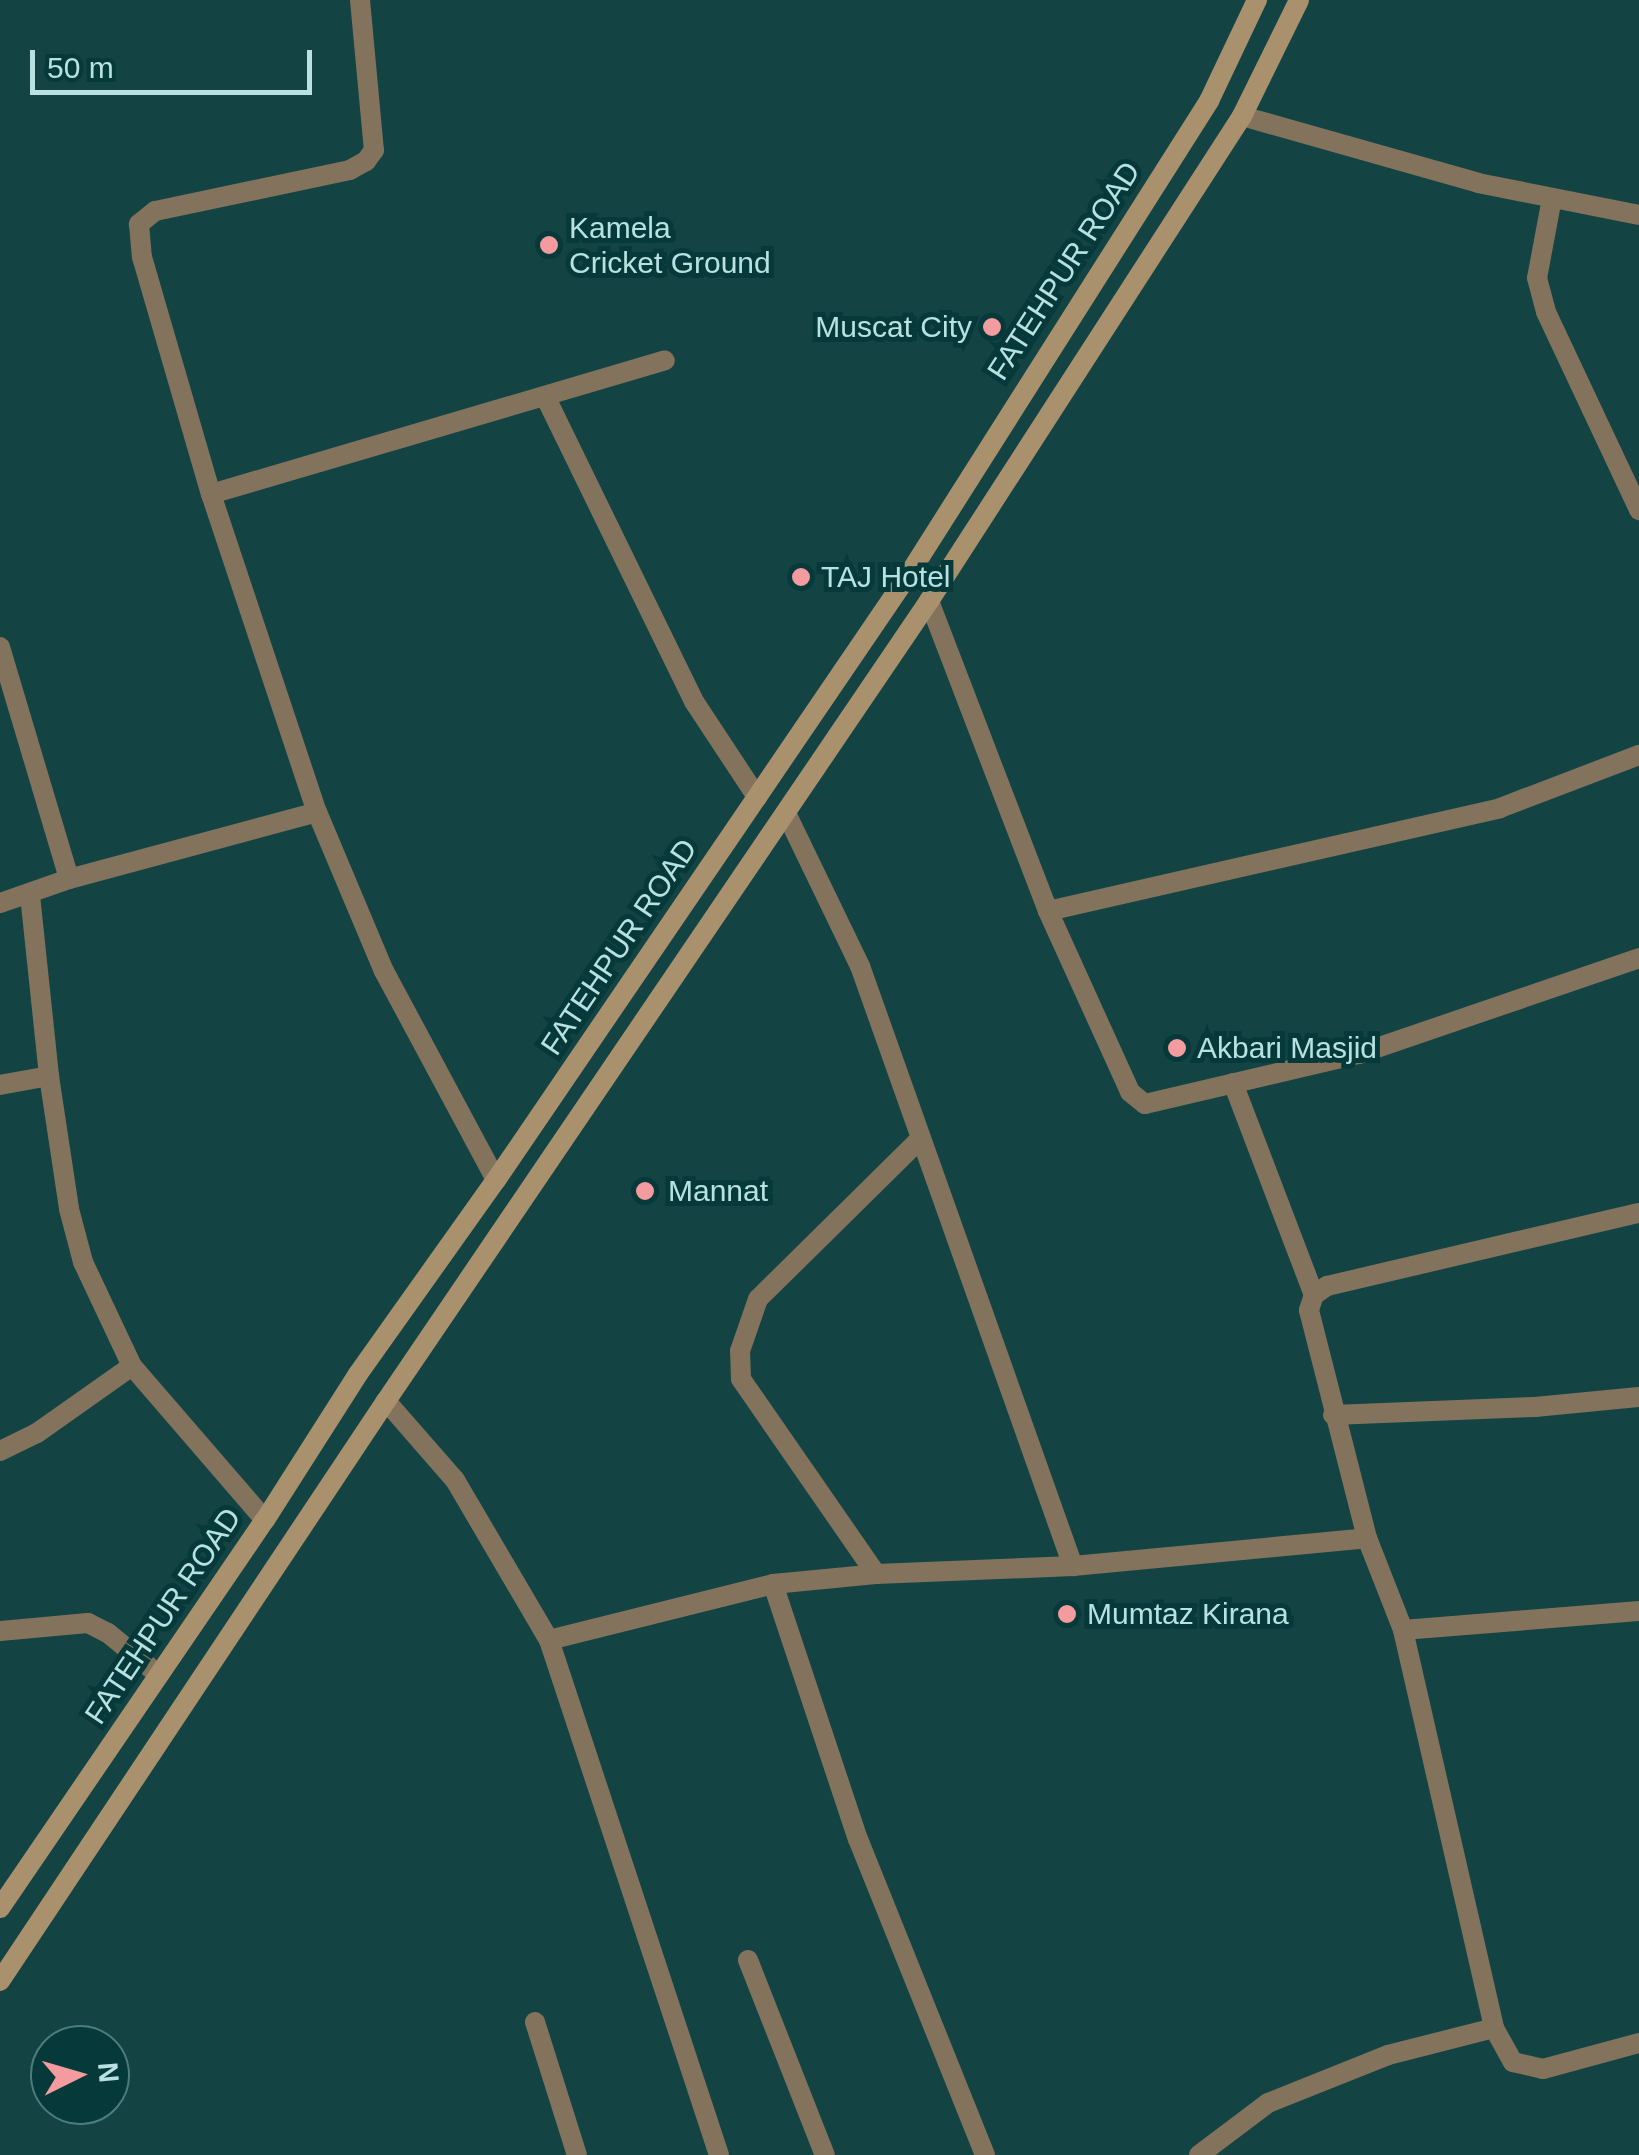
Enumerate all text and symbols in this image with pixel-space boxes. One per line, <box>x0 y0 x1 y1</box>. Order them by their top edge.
scale bar <box>35 30 318 92</box>
text: 50 m <box>47 51 114 84</box>
street label: FATEHPUR ROAD <box>980 155 1148 387</box>
place label: Kamela Cricket Ground <box>569 210 771 280</box>
marker: Kamela Cricket Ground <box>538 234 560 256</box>
place label: Muscat City <box>815 309 972 345</box>
marker: Muscat City <box>981 316 1003 338</box>
place label: TAJ Hotel <box>821 559 950 595</box>
marker: TAJ Hotel <box>790 566 812 588</box>
street label: FATEHPUR ROAD <box>533 832 705 1062</box>
place label: Akbari Masjid <box>1197 1030 1377 1066</box>
marker: Akbari Masjid <box>1166 1037 1188 1059</box>
place label: Mannat <box>668 1173 768 1209</box>
marker: Mannat <box>632 1178 658 1204</box>
street label: FATEHPUR ROAD <box>77 1501 249 1731</box>
place label: Mumtaz Kirana <box>1087 1596 1289 1632</box>
marker: Mumtaz Kirana <box>1056 1603 1078 1625</box>
north arrow <box>30 2025 130 2125</box>
text: N <box>92 2061 125 2084</box>

